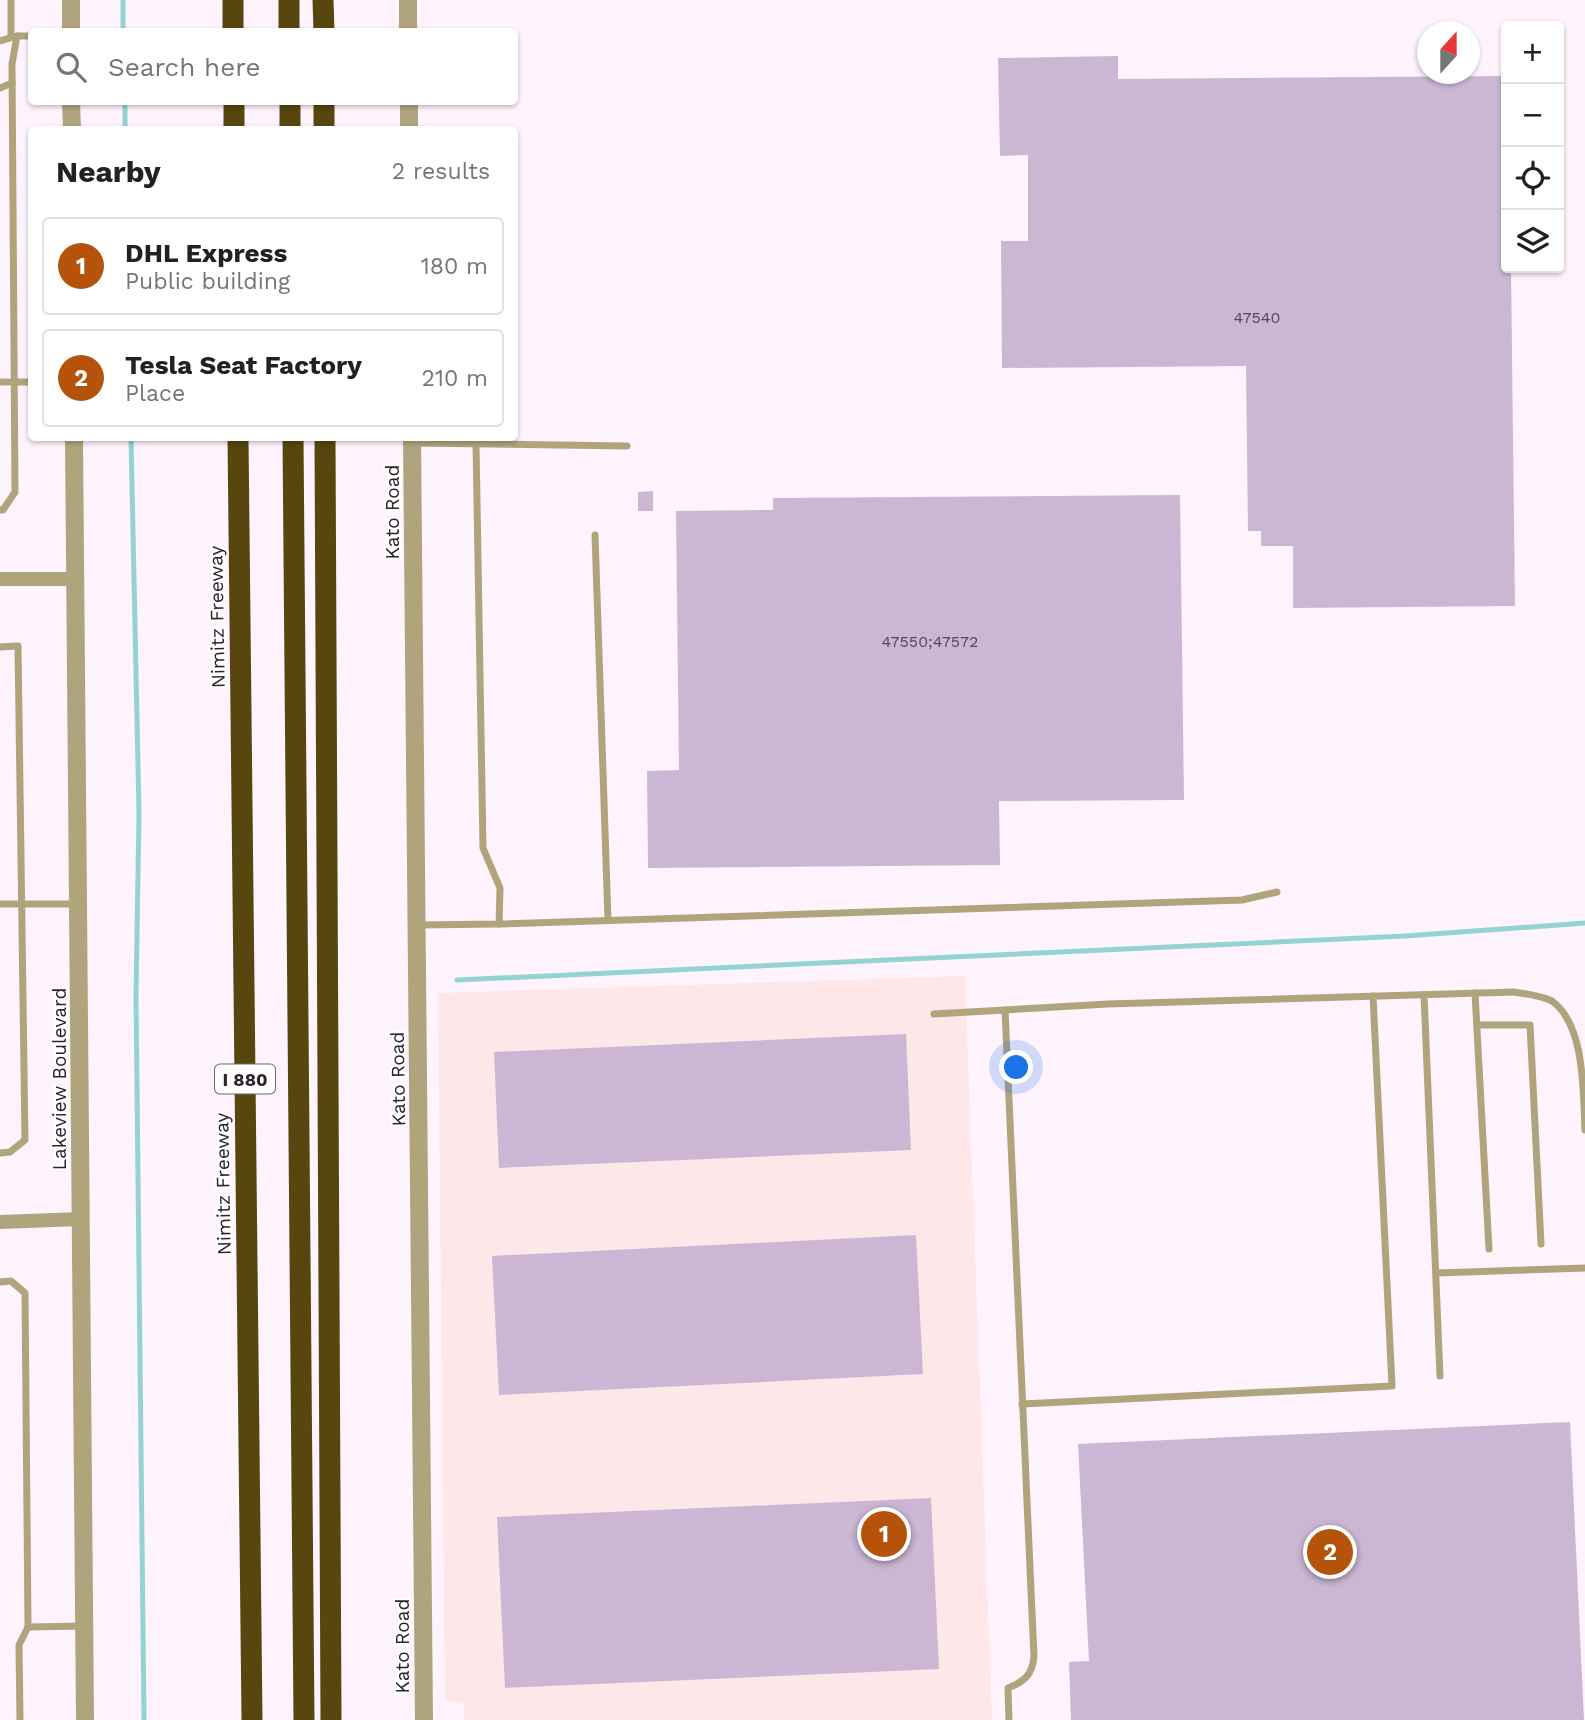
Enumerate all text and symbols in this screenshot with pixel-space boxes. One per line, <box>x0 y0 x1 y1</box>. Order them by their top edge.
north arrow <box>1417 21 1480 84</box>
map controls <box>1501 21 1564 273</box>
button: + <box>1501 21 1564 84</box>
search box <box>28 28 518 105</box>
icon: search <box>52 48 90 86</box>
text: Search here <box>108 52 260 82</box>
button: − <box>1501 84 1564 147</box>
button: locate <box>1501 147 1564 210</box>
text: Nearby <box>56 154 161 189</box>
text: 2 results <box>392 158 490 185</box>
button: layers <box>1501 210 1564 273</box>
text: DHL Express <box>125 238 287 268</box>
text: 1 <box>76 253 86 280</box>
text: 180 m <box>421 253 488 280</box>
text: Public building <box>125 268 290 295</box>
house number: 47540 <box>1234 308 1281 327</box>
text: Tesla Seat Factory <box>125 350 362 380</box>
text: 2 <box>74 365 88 392</box>
text: 210 m <box>422 365 488 392</box>
text: Place <box>125 380 185 407</box>
street label: Kato Road <box>381 465 404 559</box>
street label: Nimitz Freeway <box>204 545 230 688</box>
house number: 47550;47572 <box>882 632 978 651</box>
street label: Lakeview Boulevard <box>48 988 71 1170</box>
street label: Kato Road <box>386 1031 410 1127</box>
your location <box>999 1050 1033 1084</box>
road number: I 880 <box>215 1064 275 1094</box>
street label: Nimitz Freeway <box>210 1112 236 1255</box>
pin: 1 <box>861 1508 907 1560</box>
pin: 2 <box>1307 1526 1353 1578</box>
street label: Kato Road <box>391 1599 414 1693</box>

